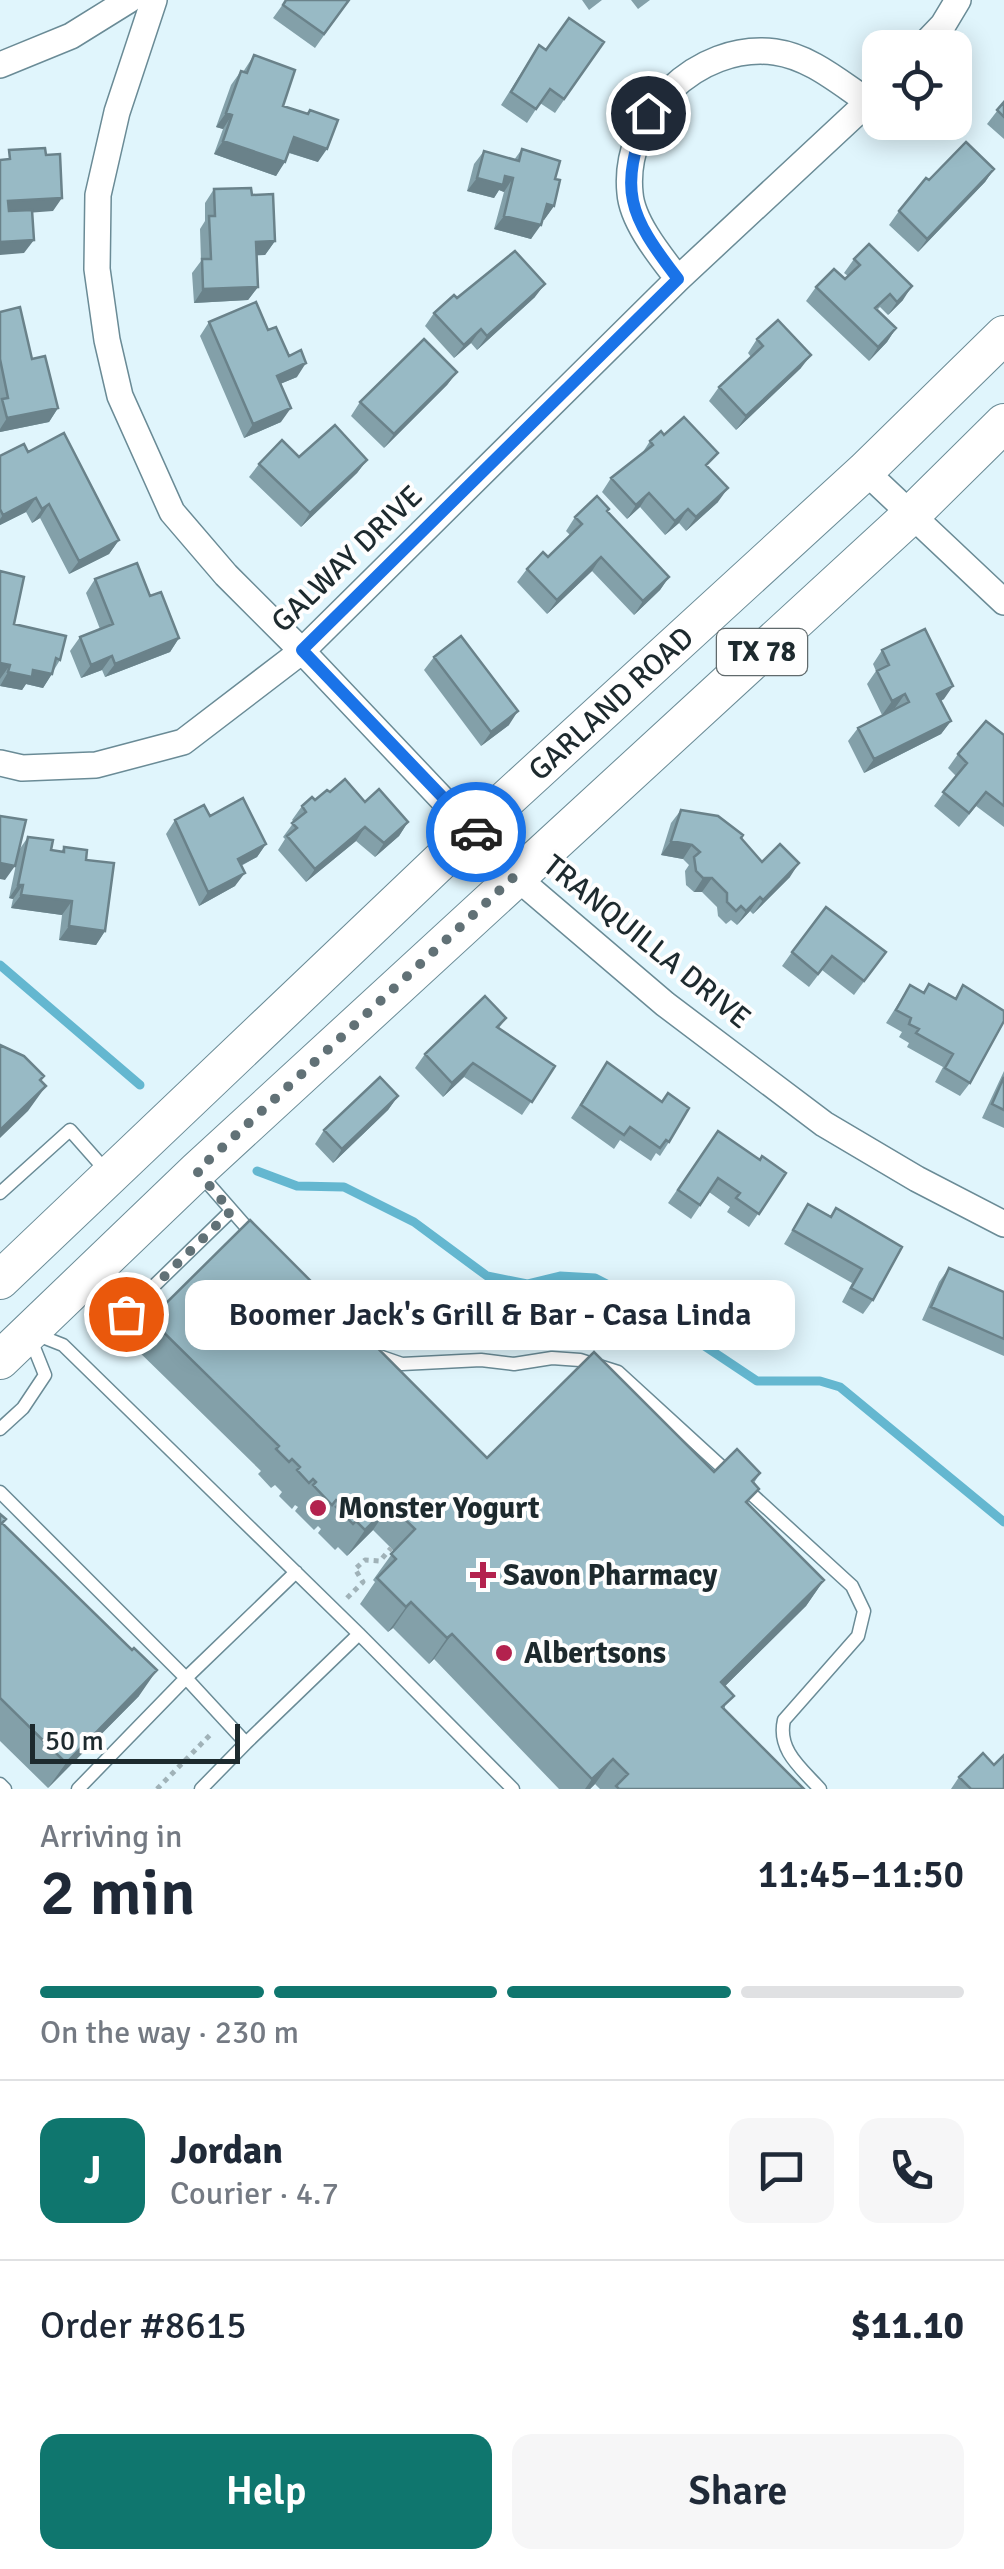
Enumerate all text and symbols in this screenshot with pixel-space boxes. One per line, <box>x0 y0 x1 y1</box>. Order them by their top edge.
map controls <box>862 30 972 140</box>
button: locate <box>862 30 972 140</box>
pin <box>606 71 691 156</box>
icon: home <box>621 86 676 141</box>
street label: GALWAY DRIVE <box>264 478 430 640</box>
street label: GARLAND ROAD <box>521 619 701 788</box>
road number: TX 78 <box>717 629 807 675</box>
courier <box>426 782 526 882</box>
icon: car <box>449 805 504 860</box>
street label: TRANQUILLA DRIVE <box>536 847 758 1037</box>
pin <box>84 1272 169 1357</box>
callout: Boomer Jack's Grill & Bar - Casa Linda <box>186 1279 796 1349</box>
icon: bag <box>99 1287 154 1342</box>
text: Boomer Jack's Grill & Bar - Casa Linda <box>228 1295 752 1334</box>
place label: Monster Yogurt <box>338 1490 539 1527</box>
marker: Monster Yogurt <box>307 1497 329 1519</box>
place label: Savon Pharmacy <box>503 1557 717 1594</box>
marker: Savon Pharmacy <box>472 1564 494 1586</box>
place label: Albertsons <box>524 1635 666 1672</box>
marker: Albertsons <box>493 1642 515 1664</box>
scale bar <box>30 1719 240 1763</box>
text: 50 m <box>45 1724 104 1758</box>
text: Arriving in <box>40 1817 182 1856</box>
text: 11:45–11:50 <box>758 1851 964 1898</box>
text: 2 min <box>40 1853 196 1933</box>
text: On the way · 230 m <box>40 2013 299 2052</box>
button: chat <box>729 2118 834 2223</box>
button: phone <box>859 2118 964 2223</box>
text: Jordan <box>170 2127 283 2174</box>
text: J <box>84 2147 101 2194</box>
text: Courier · 4.7 <box>170 2174 339 2213</box>
text: Order #8615 <box>40 2302 247 2349</box>
text: $11.10 <box>851 2302 964 2349</box>
button: Help <box>40 2434 492 2549</box>
button: Share <box>512 2434 964 2549</box>

